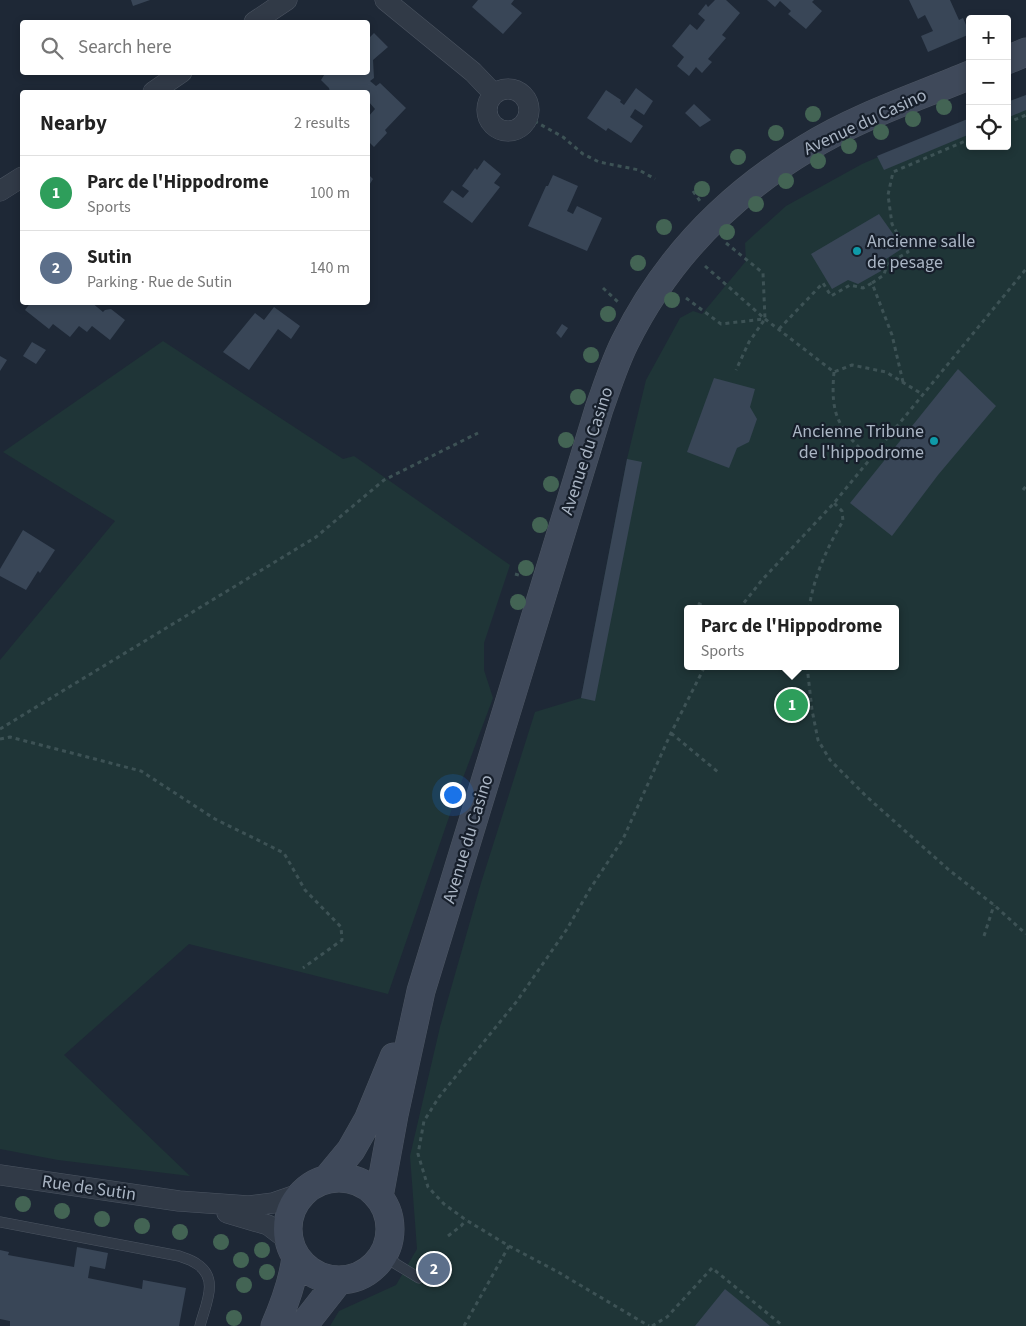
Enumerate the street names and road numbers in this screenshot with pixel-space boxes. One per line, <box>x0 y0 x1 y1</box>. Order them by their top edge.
street label: Avenue du Casino <box>799 82 931 162</box>
street label: Avenue du Casino <box>555 384 619 518</box>
street label: Avenue du Casino <box>437 772 499 906</box>
street label: Rue de Sutin <box>40 1169 138 1207</box>

